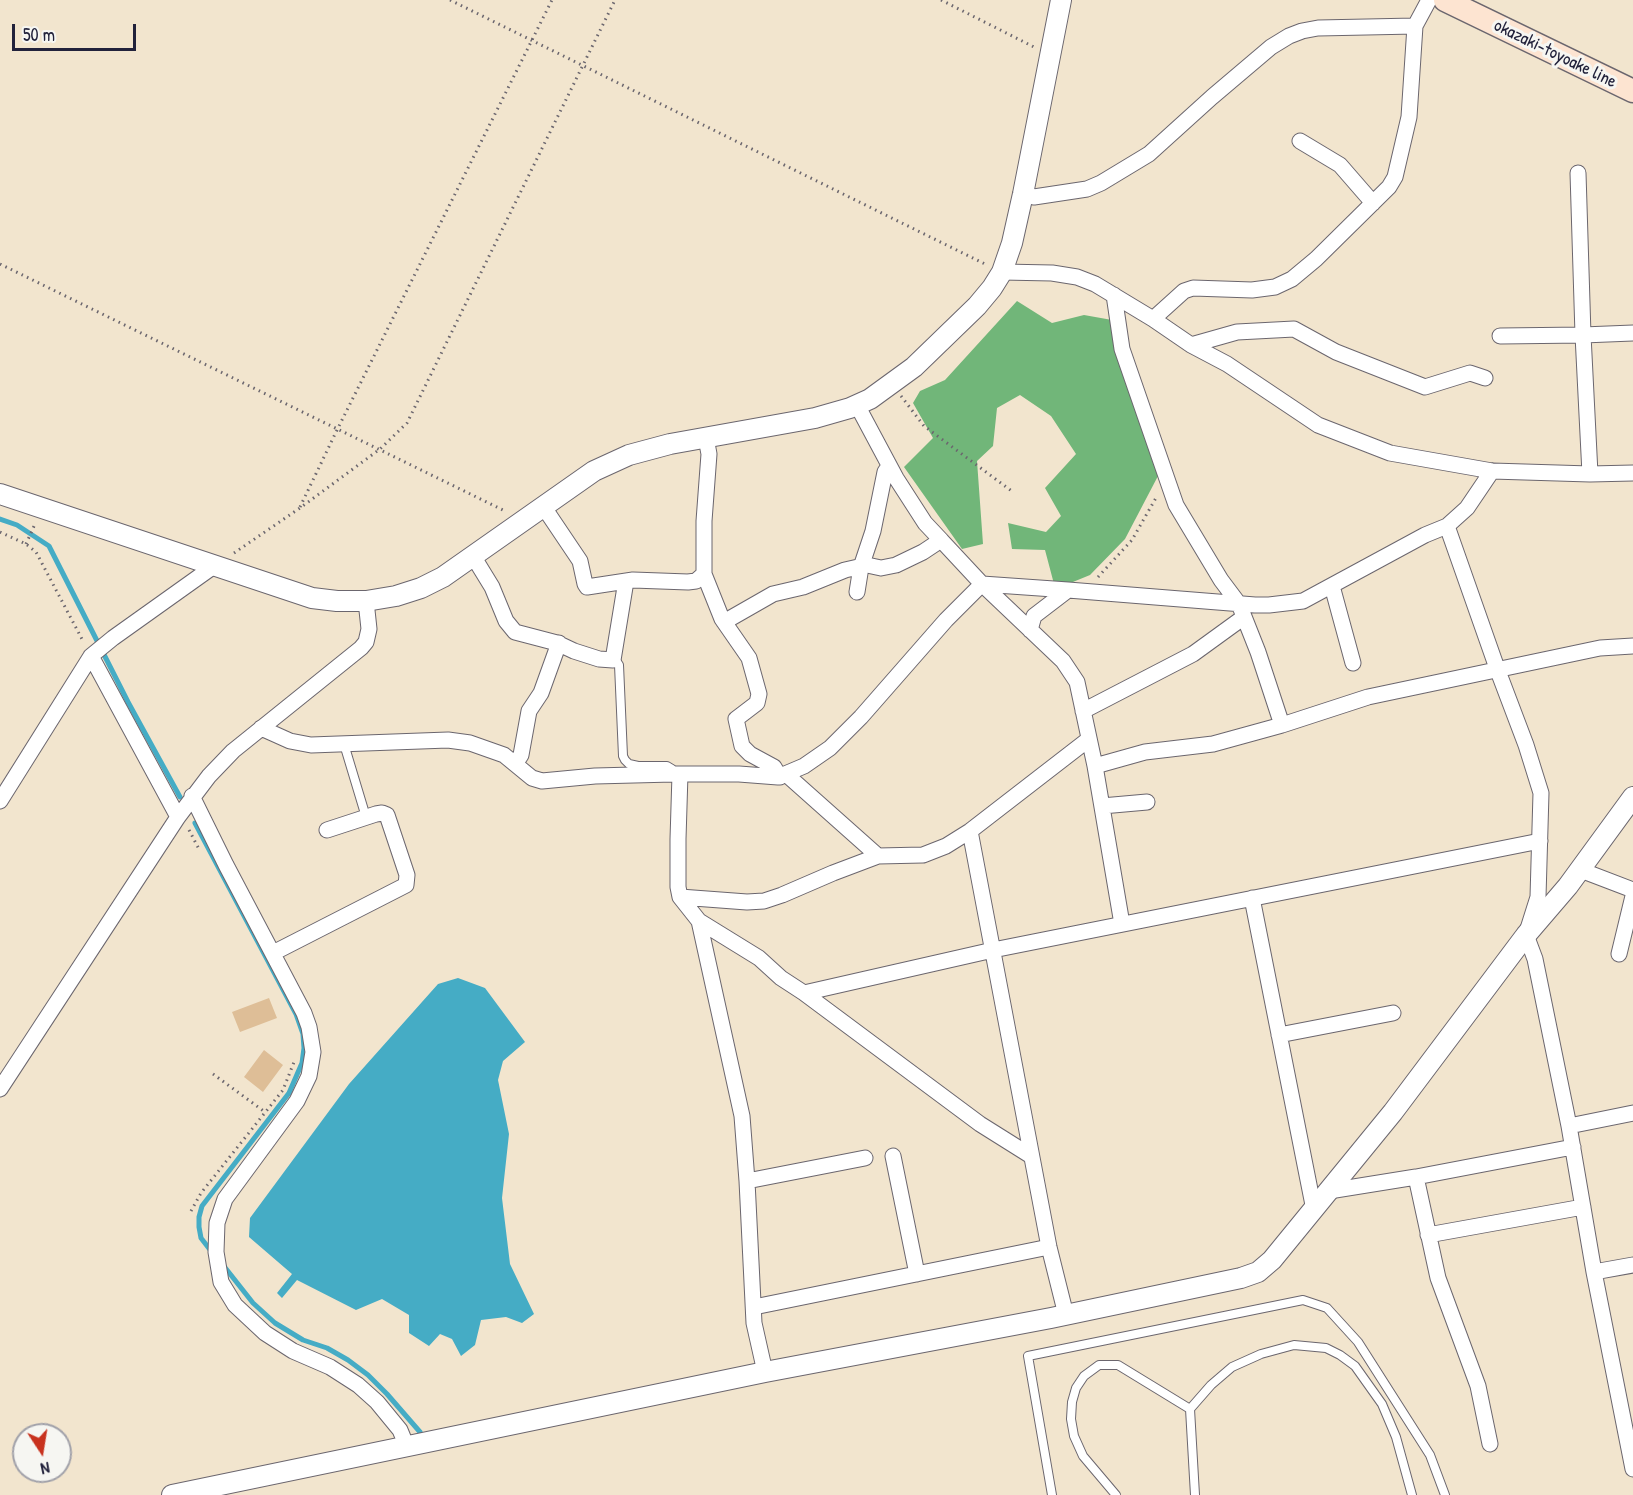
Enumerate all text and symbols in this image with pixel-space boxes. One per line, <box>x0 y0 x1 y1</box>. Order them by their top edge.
scale bar <box>15 12 140 50</box>
street label: okazaki-toyoake line <box>1490 15 1620 93</box>
text: 50 m <box>23 22 55 47</box>
north arrow <box>12 1423 72 1483</box>
text: N <box>39 1457 52 1480</box>

